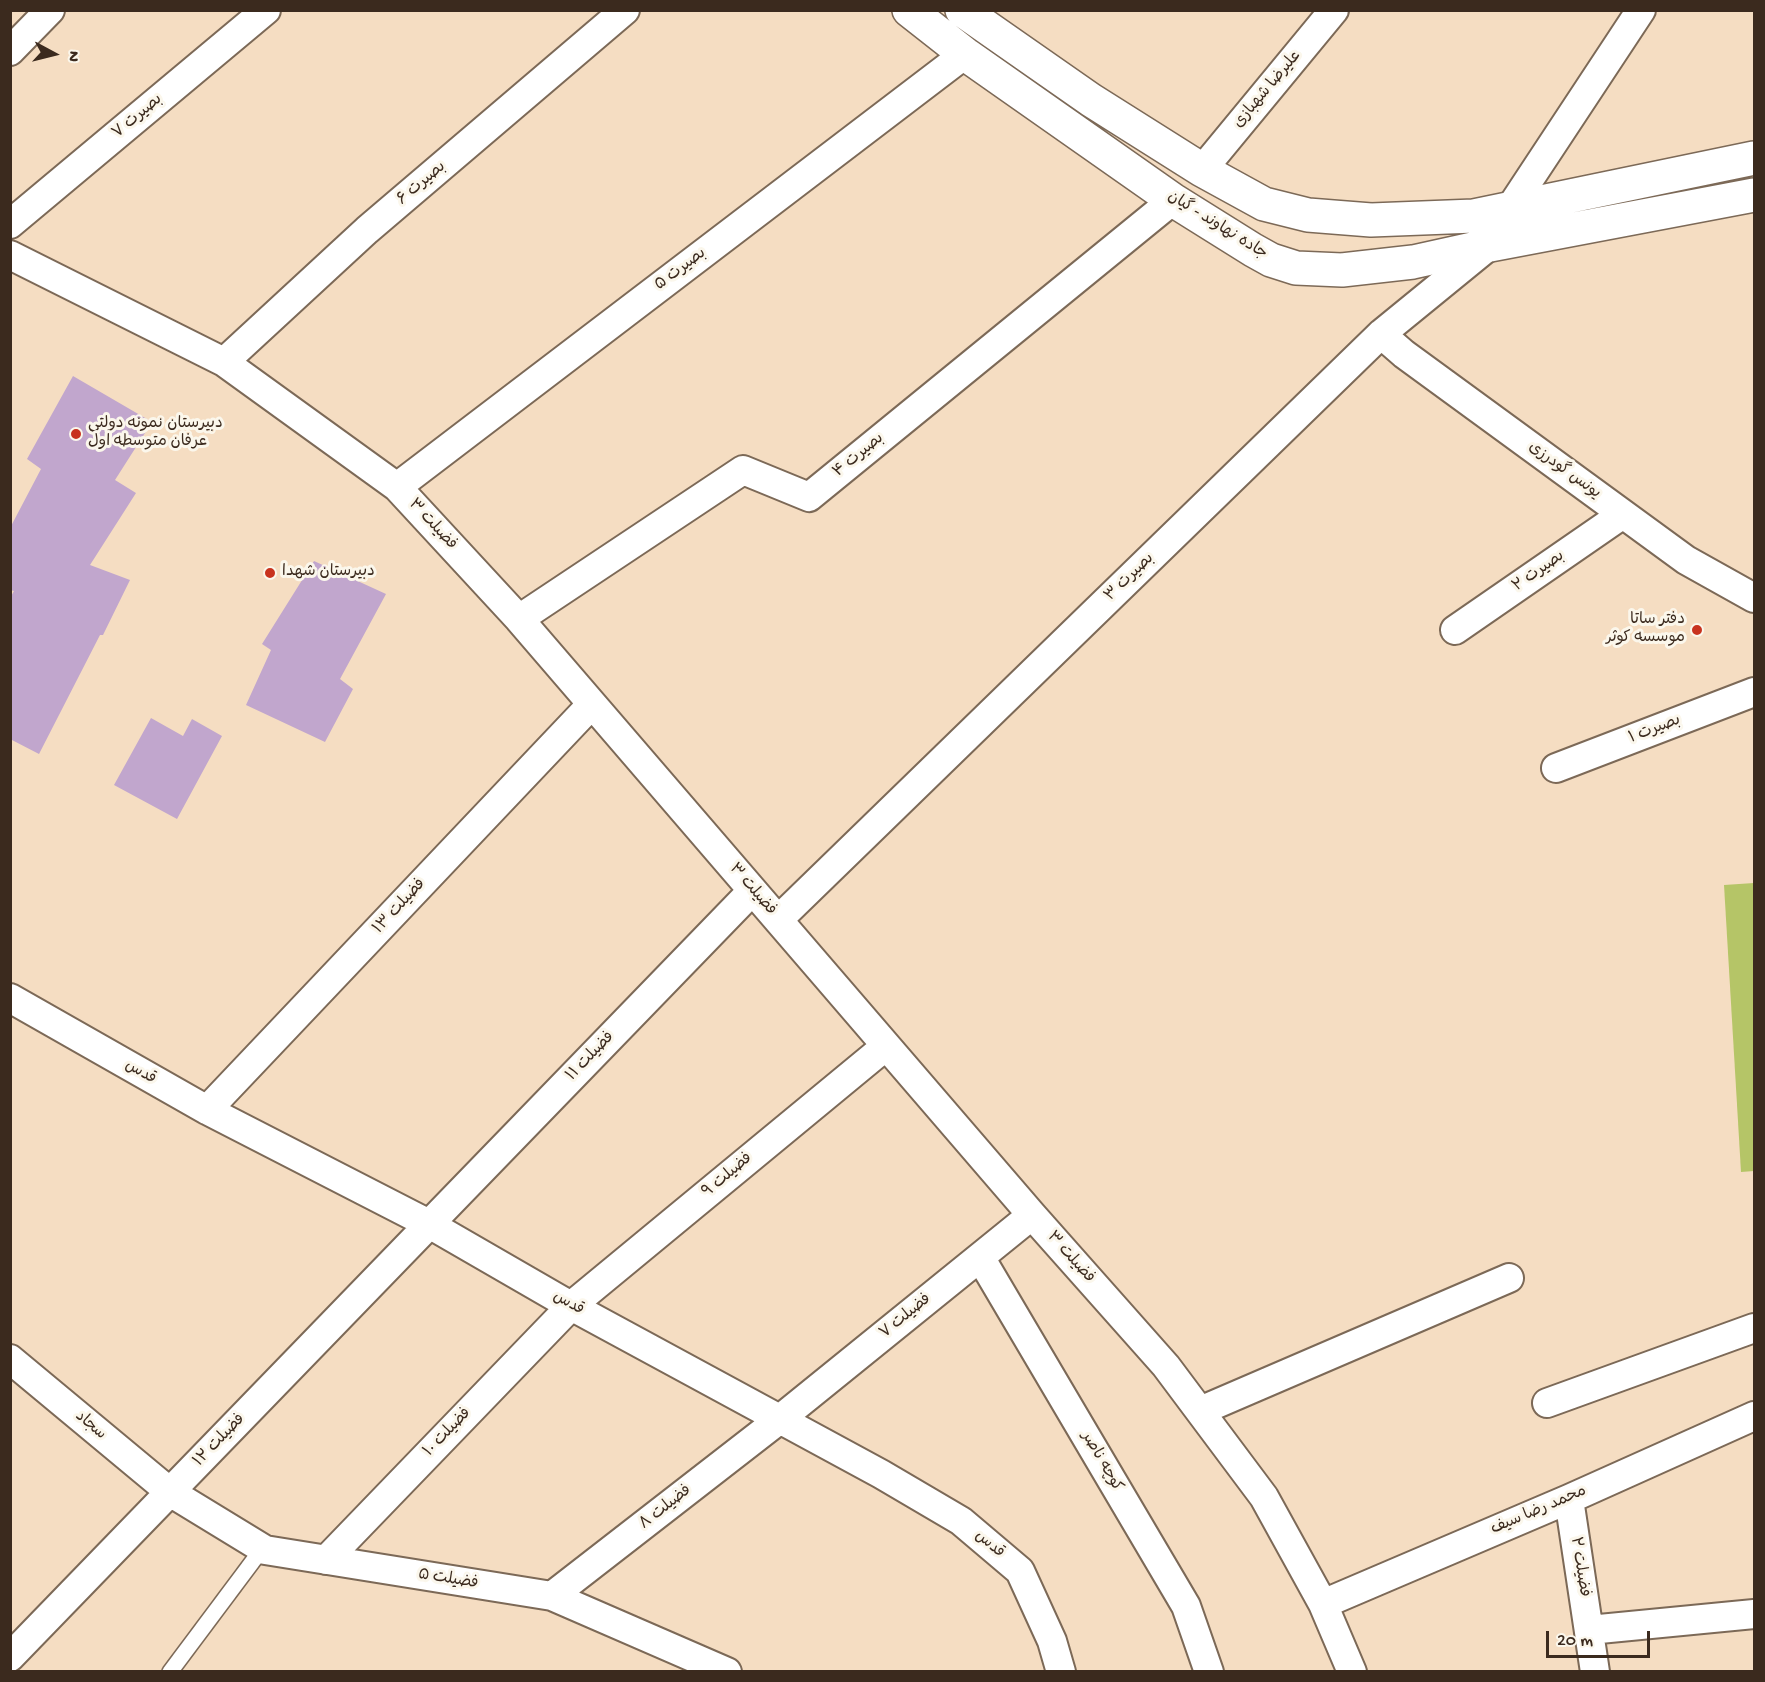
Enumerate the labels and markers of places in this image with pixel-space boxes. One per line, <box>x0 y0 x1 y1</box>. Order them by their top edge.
place label: دبیرستان نمونه دولتی عرفان متوسطه اول <box>88 415 223 453</box>
marker: دبیرستان نمونه دولتی عرفان متوسطه اول <box>69 427 83 441</box>
place label: دبیرستان شهدا <box>282 563 375 583</box>
marker: دبیرستان شهدا <box>263 566 277 580</box>
place label: دفتر ساتا موسسه کوثر <box>1606 611 1685 649</box>
marker: دفتر ساتا موسسه کوثر <box>1690 623 1704 637</box>

